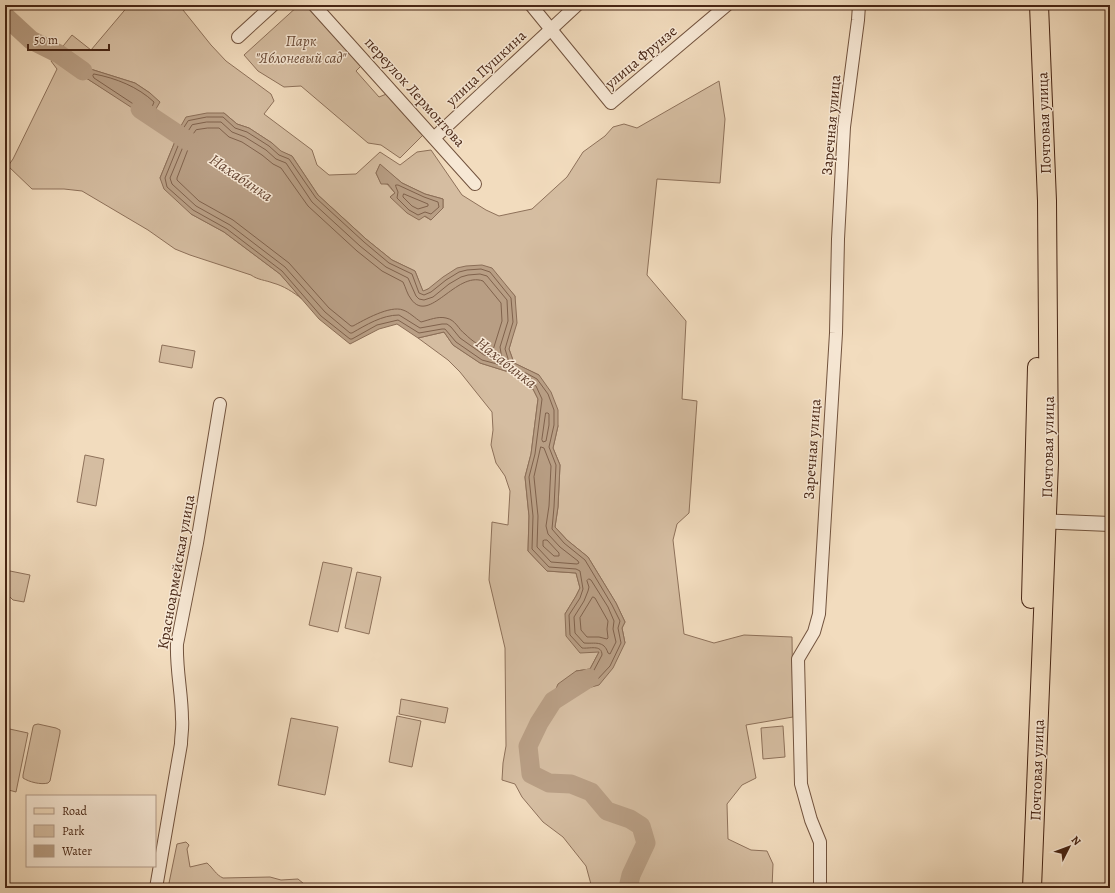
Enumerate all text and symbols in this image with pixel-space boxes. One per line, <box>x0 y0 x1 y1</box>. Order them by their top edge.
street label: улица Фрунзе <box>600 21 681 94</box>
scale bar <box>28 26 109 52</box>
street label: улица Пушкина <box>441 26 530 111</box>
park label: Парк "Яблоневый сад" <box>255 31 347 68</box>
text: 50 m <box>34 32 58 48</box>
street label: переулок Лермонтова <box>360 33 470 151</box>
street label: Почтовая улица <box>1032 72 1056 174</box>
street label: Заречная улица <box>817 74 845 176</box>
water label: Нахабинка <box>205 149 277 207</box>
water label: Нахабинка <box>471 332 541 394</box>
street label: Почтовая улица <box>1037 396 1059 498</box>
street label: Заречная улица <box>799 398 826 500</box>
street label: Красноармейская улица <box>153 493 199 651</box>
street label: Почтовая улица <box>1025 719 1049 821</box>
legend <box>26 795 156 867</box>
text: Road <box>62 803 88 819</box>
text: Park <box>62 823 85 839</box>
north arrow <box>1049 827 1089 867</box>
text: N <box>1068 833 1084 849</box>
text: Water <box>61 843 92 859</box>

